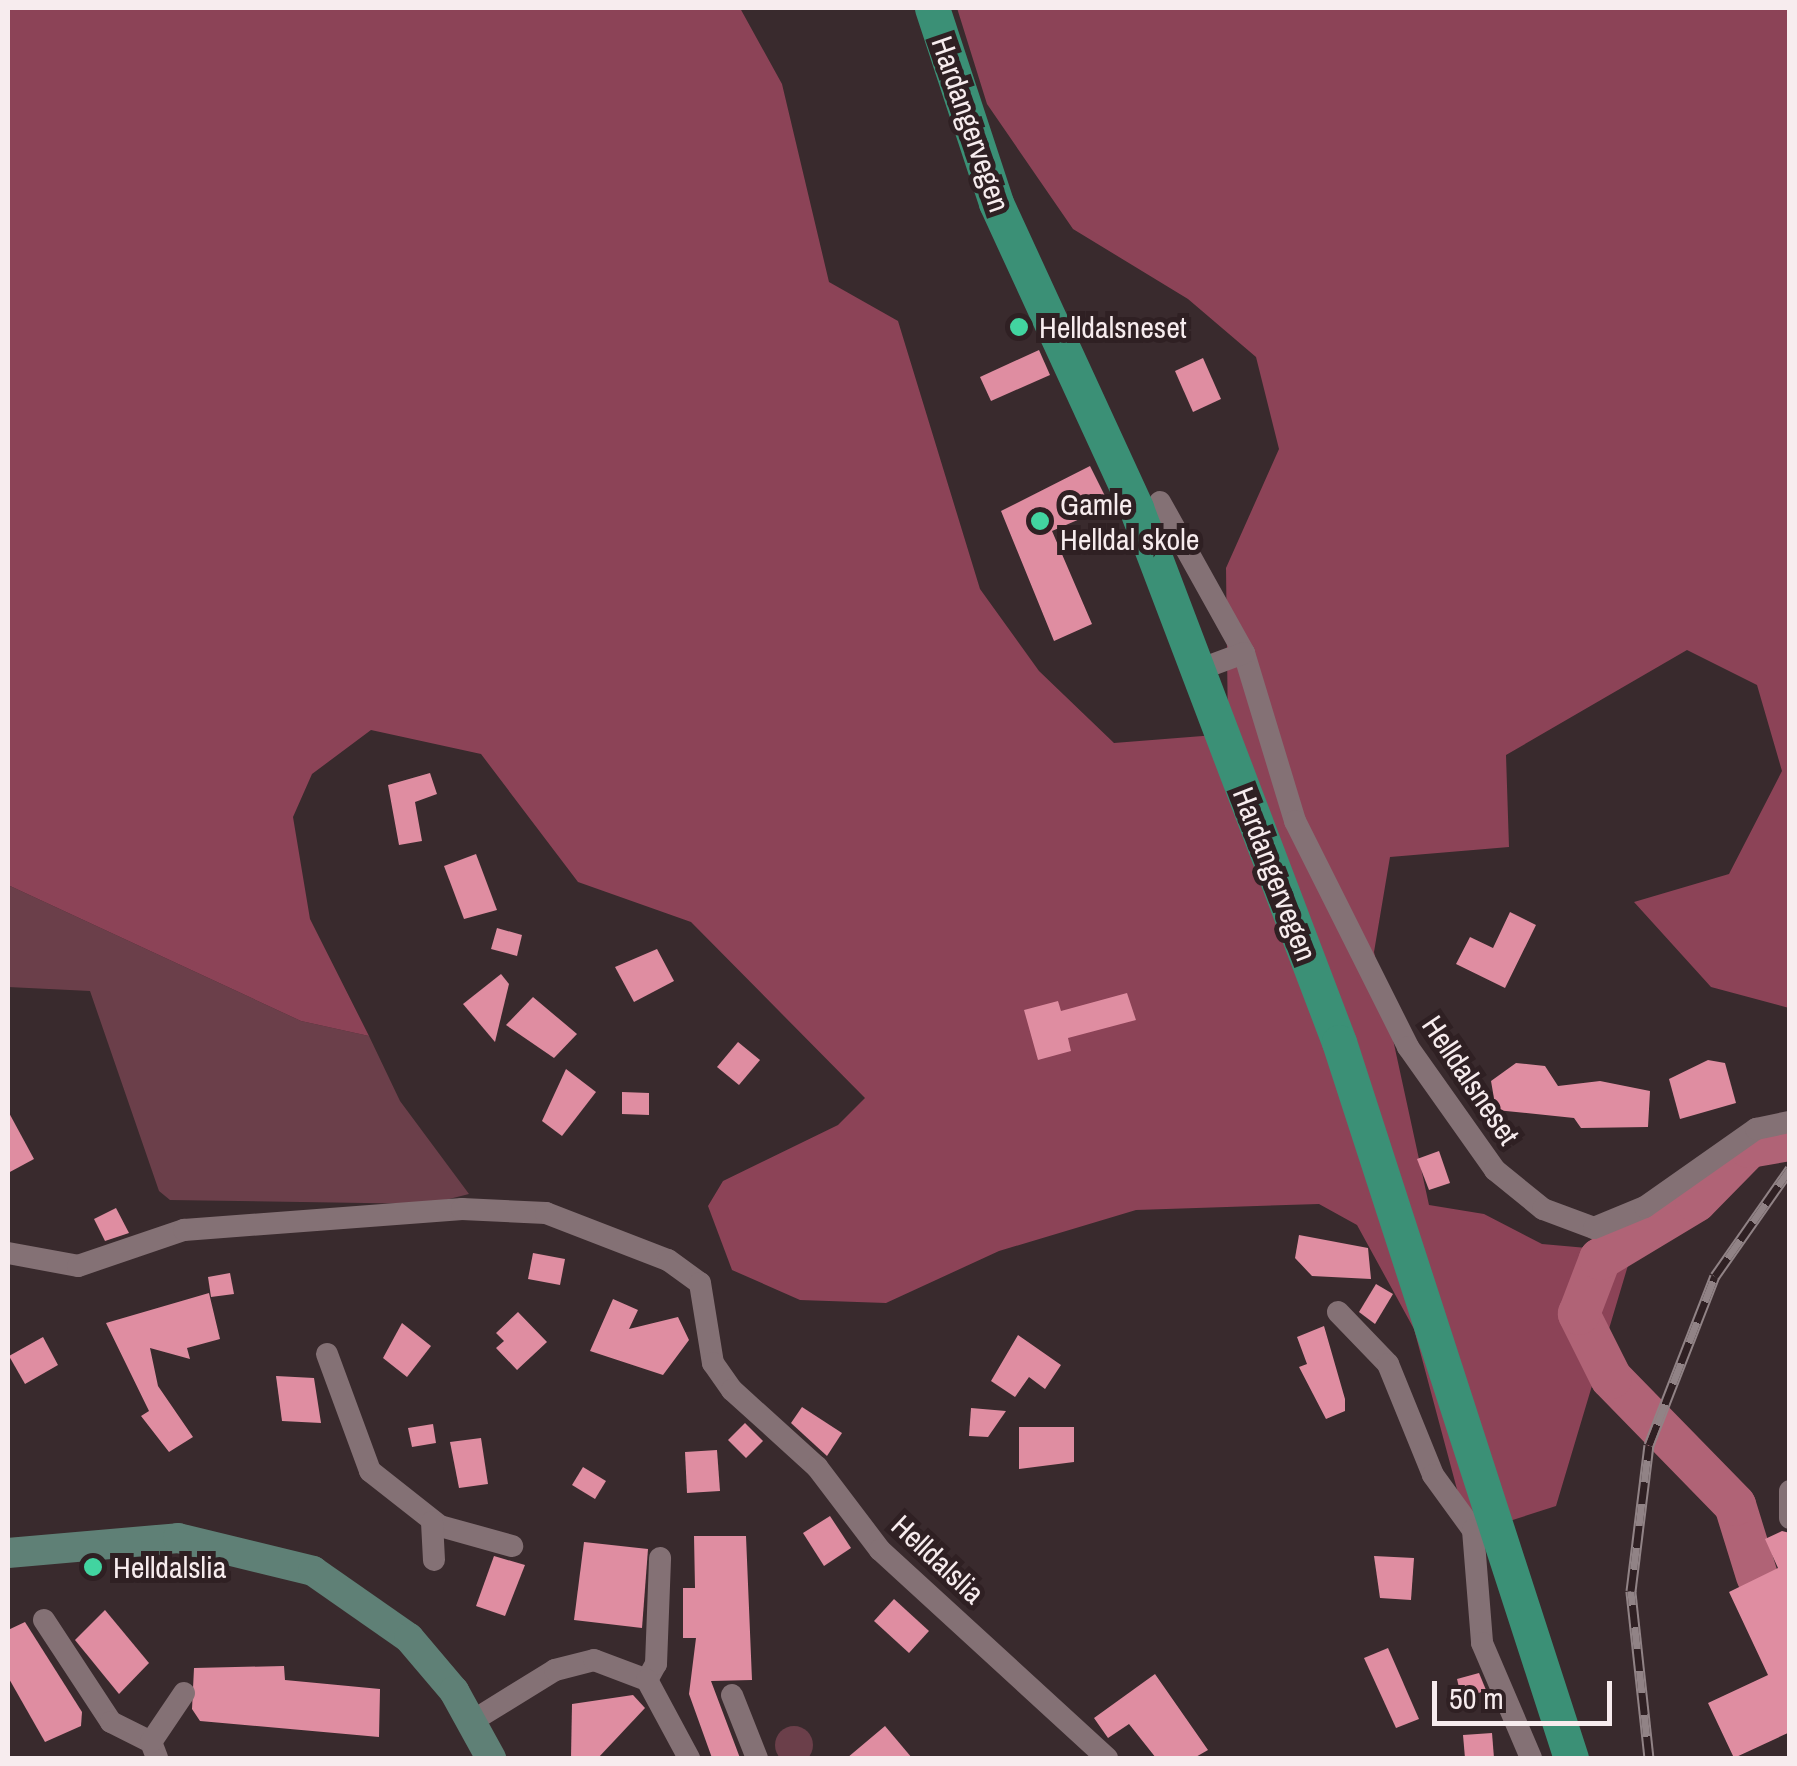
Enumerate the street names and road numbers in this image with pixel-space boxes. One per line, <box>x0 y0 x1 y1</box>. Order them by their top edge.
street label: Hardangervegen <box>924 32 1018 216</box>
street label: Hardangervegen <box>1225 782 1325 966</box>
street label: Helldalsneset <box>1415 1009 1527 1151</box>
street label: Helldalslia <box>884 1507 992 1611</box>

